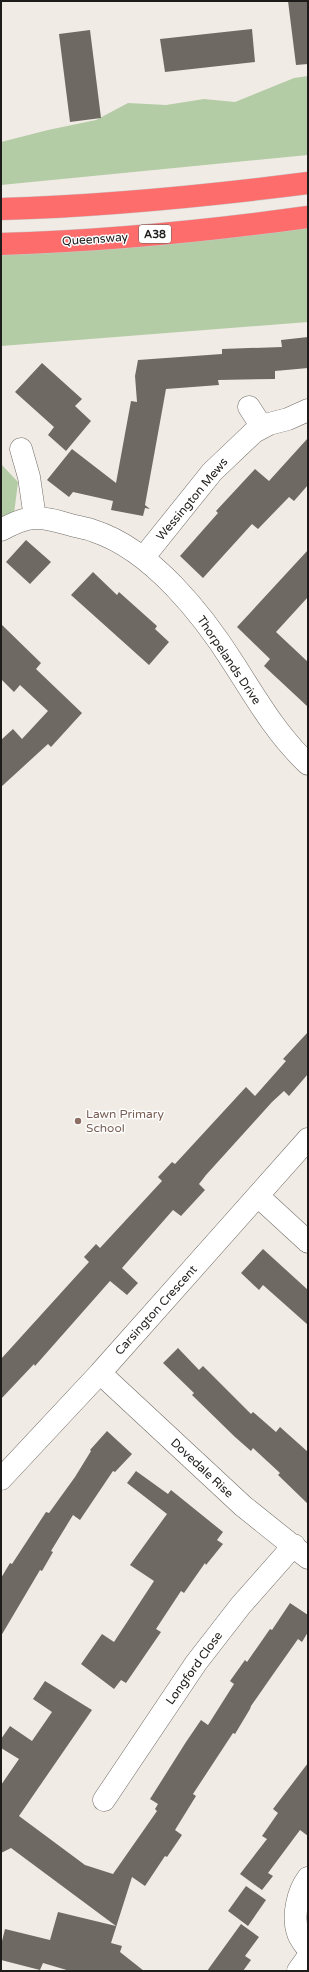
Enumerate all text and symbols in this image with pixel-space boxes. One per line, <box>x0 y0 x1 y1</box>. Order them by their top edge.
road number: A38 <box>139 225 171 243</box>
street label: Queensway <box>62 230 129 248</box>
street label: Wessington Mews <box>153 455 231 543</box>
street label: Thorpelands Drive <box>194 613 264 707</box>
place label: Lawn Primary School <box>86 1107 164 1135</box>
marker: Lawn Primary School <box>73 1116 83 1126</box>
street label: Carsington Crescent <box>112 1262 200 1358</box>
street label: Dovedale Rise <box>168 1435 236 1501</box>
street label: Longford Close <box>163 1629 225 1707</box>

